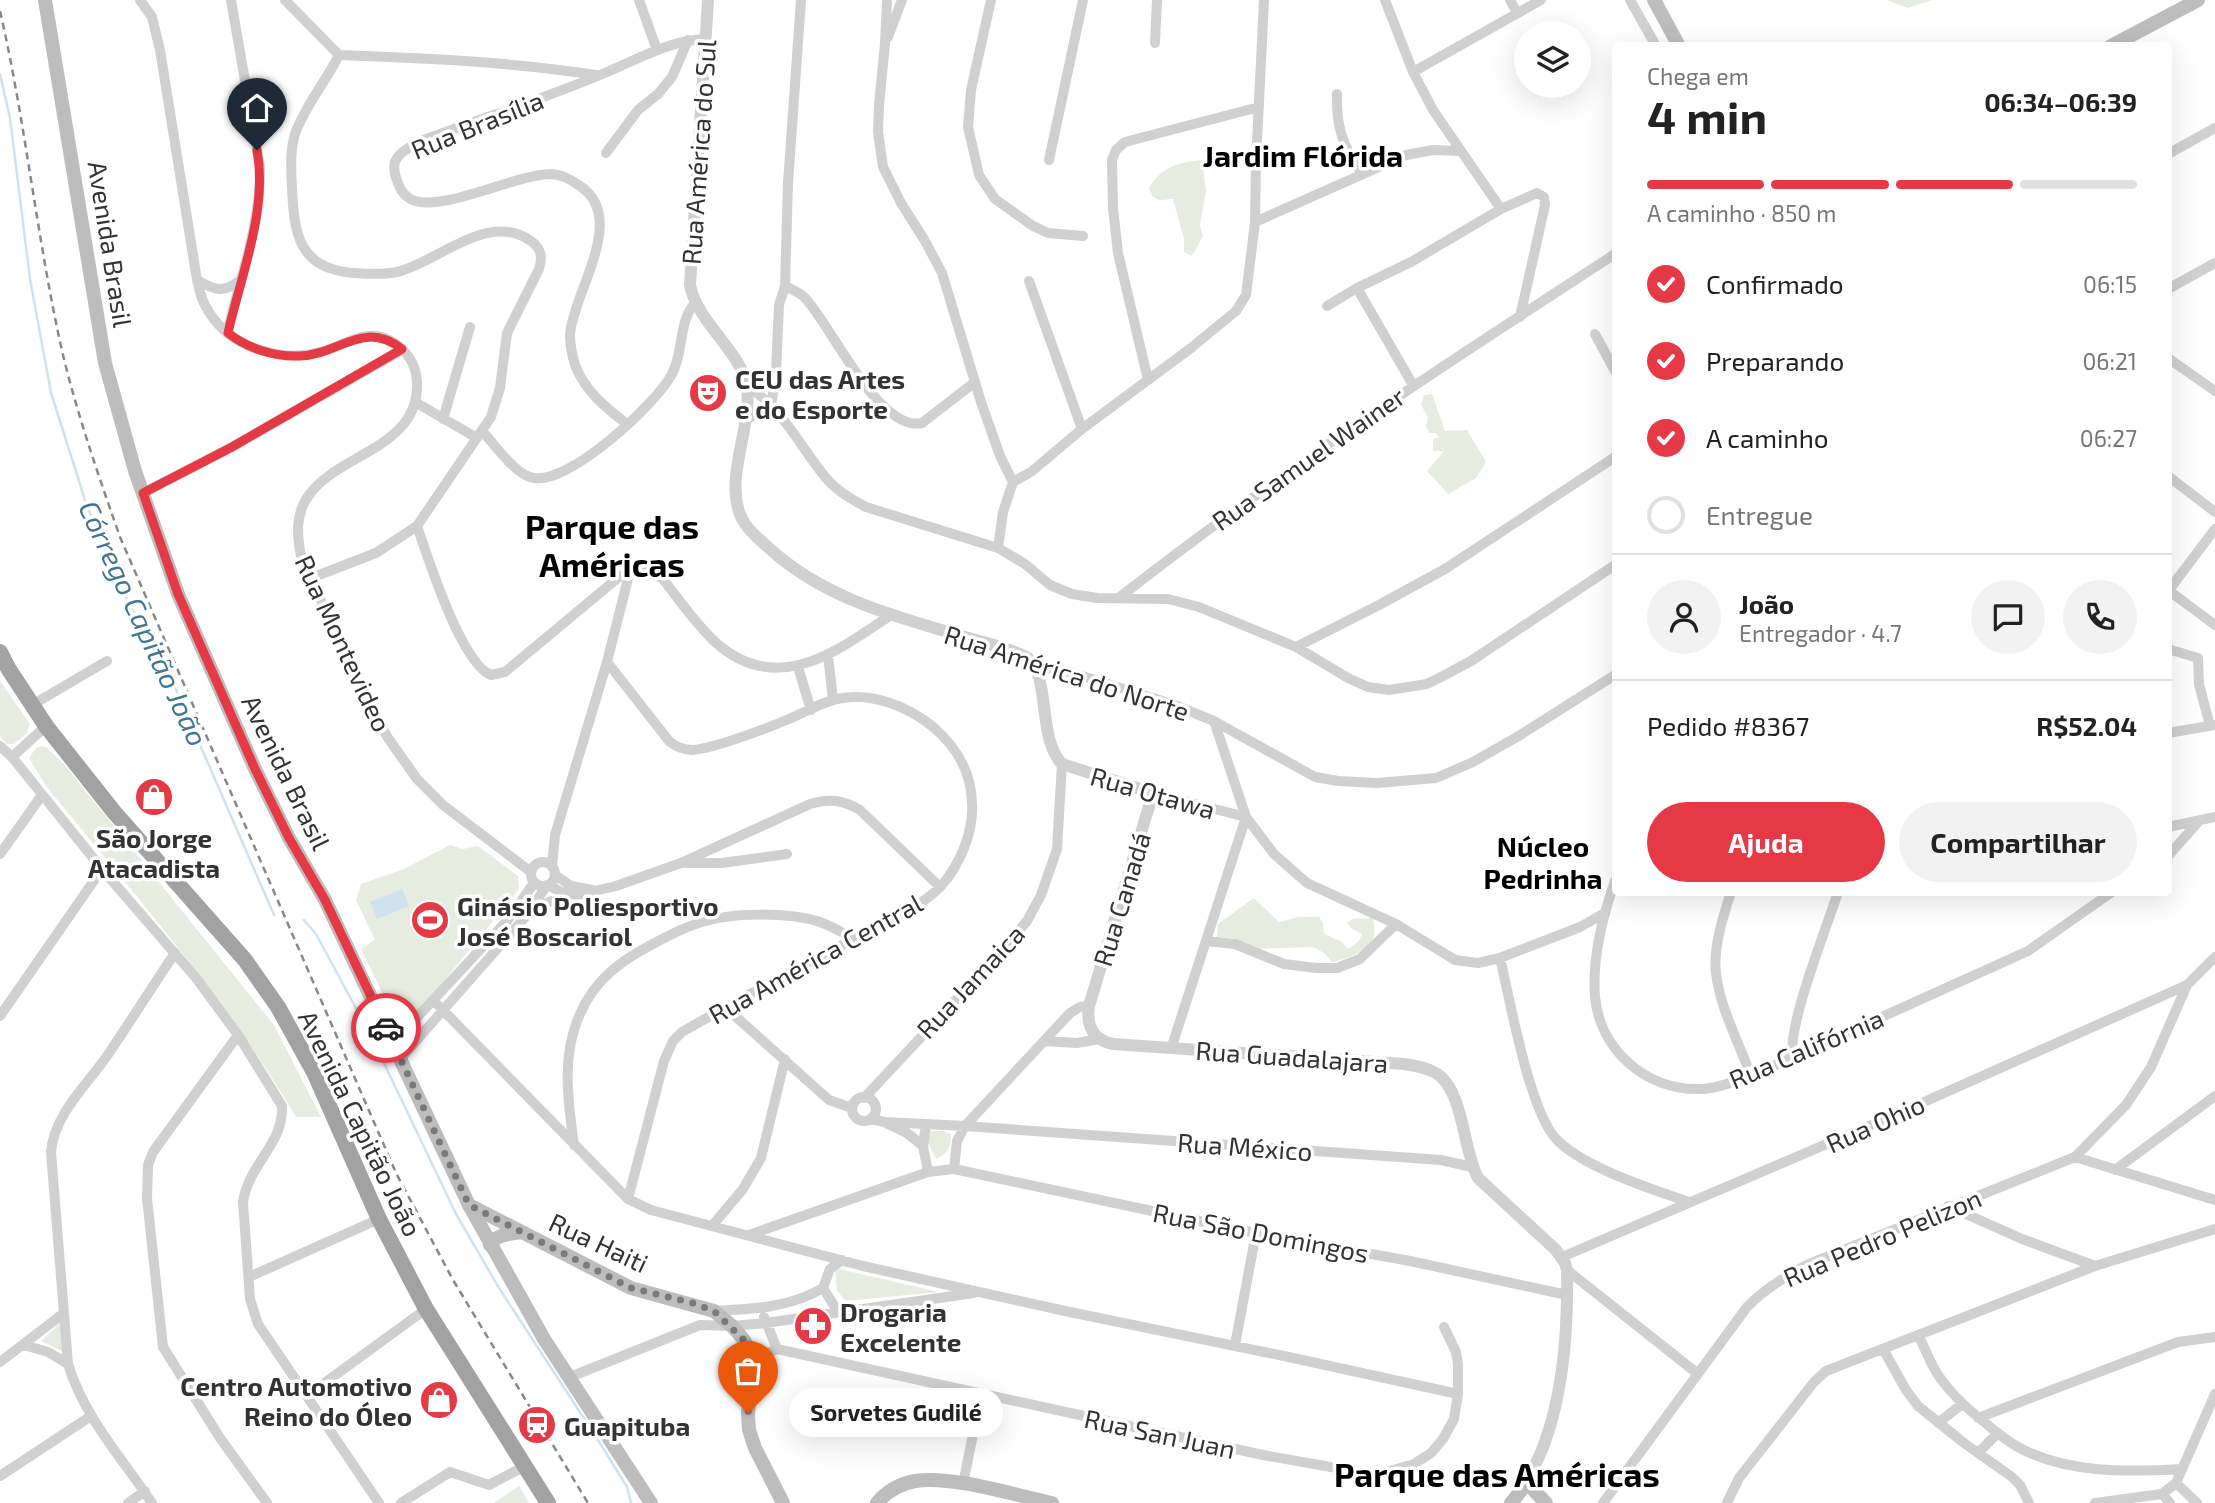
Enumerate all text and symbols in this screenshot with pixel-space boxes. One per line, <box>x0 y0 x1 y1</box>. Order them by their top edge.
map controls <box>1514 21 1591 98</box>
button: layers <box>1514 21 1591 98</box>
street label: Rua América do Sul <box>675 38 721 266</box>
text: Chega em <box>1647 62 1749 90</box>
pin <box>227 78 287 150</box>
street label: Rua Brasília <box>406 83 548 165</box>
text: 06:34–06:39 <box>1984 86 2137 117</box>
text: 4 min <box>1647 88 1767 143</box>
icon: home <box>238 89 276 127</box>
district label: Jardim Flórida <box>1203 137 1403 173</box>
street label: Avenida Brasil <box>83 159 139 330</box>
text: A caminho · 850 m <box>1647 199 1837 227</box>
icon: check <box>1647 265 1685 303</box>
text: Confirmado <box>1706 268 1844 299</box>
text: 06:15 <box>2083 270 2137 298</box>
icon: check <box>1647 342 1685 380</box>
text: Preparando <box>1706 345 1844 376</box>
text: 06:21 <box>2082 347 2137 375</box>
place label: CEU das Artes e do Esporte <box>735 363 905 424</box>
theatre icon: CEU das Artes e do Esporte <box>687 372 729 414</box>
street label: Rua Samuel Wainer <box>1206 380 1410 536</box>
icon: check <box>1647 419 1685 457</box>
text: A caminho <box>1706 422 1829 453</box>
text: 06:27 <box>2080 424 2137 452</box>
water label: Córrego Capitão João <box>72 495 216 751</box>
text: Entregue <box>1706 499 1813 530</box>
district label: Parque das Américas <box>525 506 699 584</box>
street label: Rua Montevideo <box>290 550 398 736</box>
button: person <box>1647 580 1721 654</box>
button: chat <box>1971 580 2045 654</box>
button: phone <box>2063 580 2137 654</box>
text: João <box>1739 588 1794 619</box>
street label: Rua América do Norte <box>941 618 1193 726</box>
text: Entregador · 4.7 <box>1739 619 1902 647</box>
street label: Avenida Brasil <box>236 690 338 855</box>
text: Pedido #8367 <box>1647 710 1809 741</box>
text: R$52.04 <box>2036 710 2137 741</box>
street label: Rua Otawa <box>1087 759 1219 825</box>
shop icon: São Jorge Atacadista <box>133 776 175 818</box>
button: Ajuda <box>1647 802 1885 882</box>
button: Compartilhar <box>1899 802 2137 882</box>
place label: São Jorge Atacadista <box>88 822 220 883</box>
street label: Rua Canadá <box>1086 828 1156 970</box>
district label: Núcleo Pedrinha <box>1483 829 1603 895</box>
street label: Rua América Central <box>703 886 927 1030</box>
place label: Ginásio Poliesportivo José Boscariol <box>457 890 719 951</box>
sports icon: Ginásio Poliesportivo José Boscariol <box>409 899 451 941</box>
street label: Rua Jamaica <box>910 918 1030 1044</box>
courier <box>351 993 421 1063</box>
street label: Rua Califórnia <box>1724 1002 1888 1094</box>
street label: Avenida Capitão João <box>293 1005 429 1241</box>
icon: car <box>367 1009 405 1047</box>
street label: Rua Guadalajara <box>1195 1034 1389 1078</box>
street label: Rua Ohio <box>1821 1088 1929 1158</box>
street label: Rua México <box>1176 1126 1314 1166</box>
street label: Rua Pedro Pelizon <box>1778 1181 1986 1293</box>
street label: Rua São Domingos <box>1150 1196 1372 1268</box>
street label: Rua Haiti <box>545 1206 653 1278</box>
place label: Drogaria Excelente <box>840 1296 961 1357</box>
pharmacy icon: Drogaria Excelente <box>792 1305 834 1347</box>
pin <box>718 1341 778 1413</box>
icon: bag <box>729 1352 767 1390</box>
place label: Centro Automotivo Reino do Óleo <box>180 1370 412 1431</box>
shop icon: Centro Automotivo Reino do Óleo <box>418 1379 460 1421</box>
callout: Sorvetes Gudilé <box>790 1388 1004 1438</box>
text: Sorvetes Gudilé <box>810 1398 982 1426</box>
street label: Rua San Juan <box>1082 1402 1238 1464</box>
station icon: Guapituba <box>516 1404 558 1446</box>
place label: Guapituba <box>564 1410 690 1441</box>
district label: Parque das Américas <box>1334 1454 1660 1494</box>

